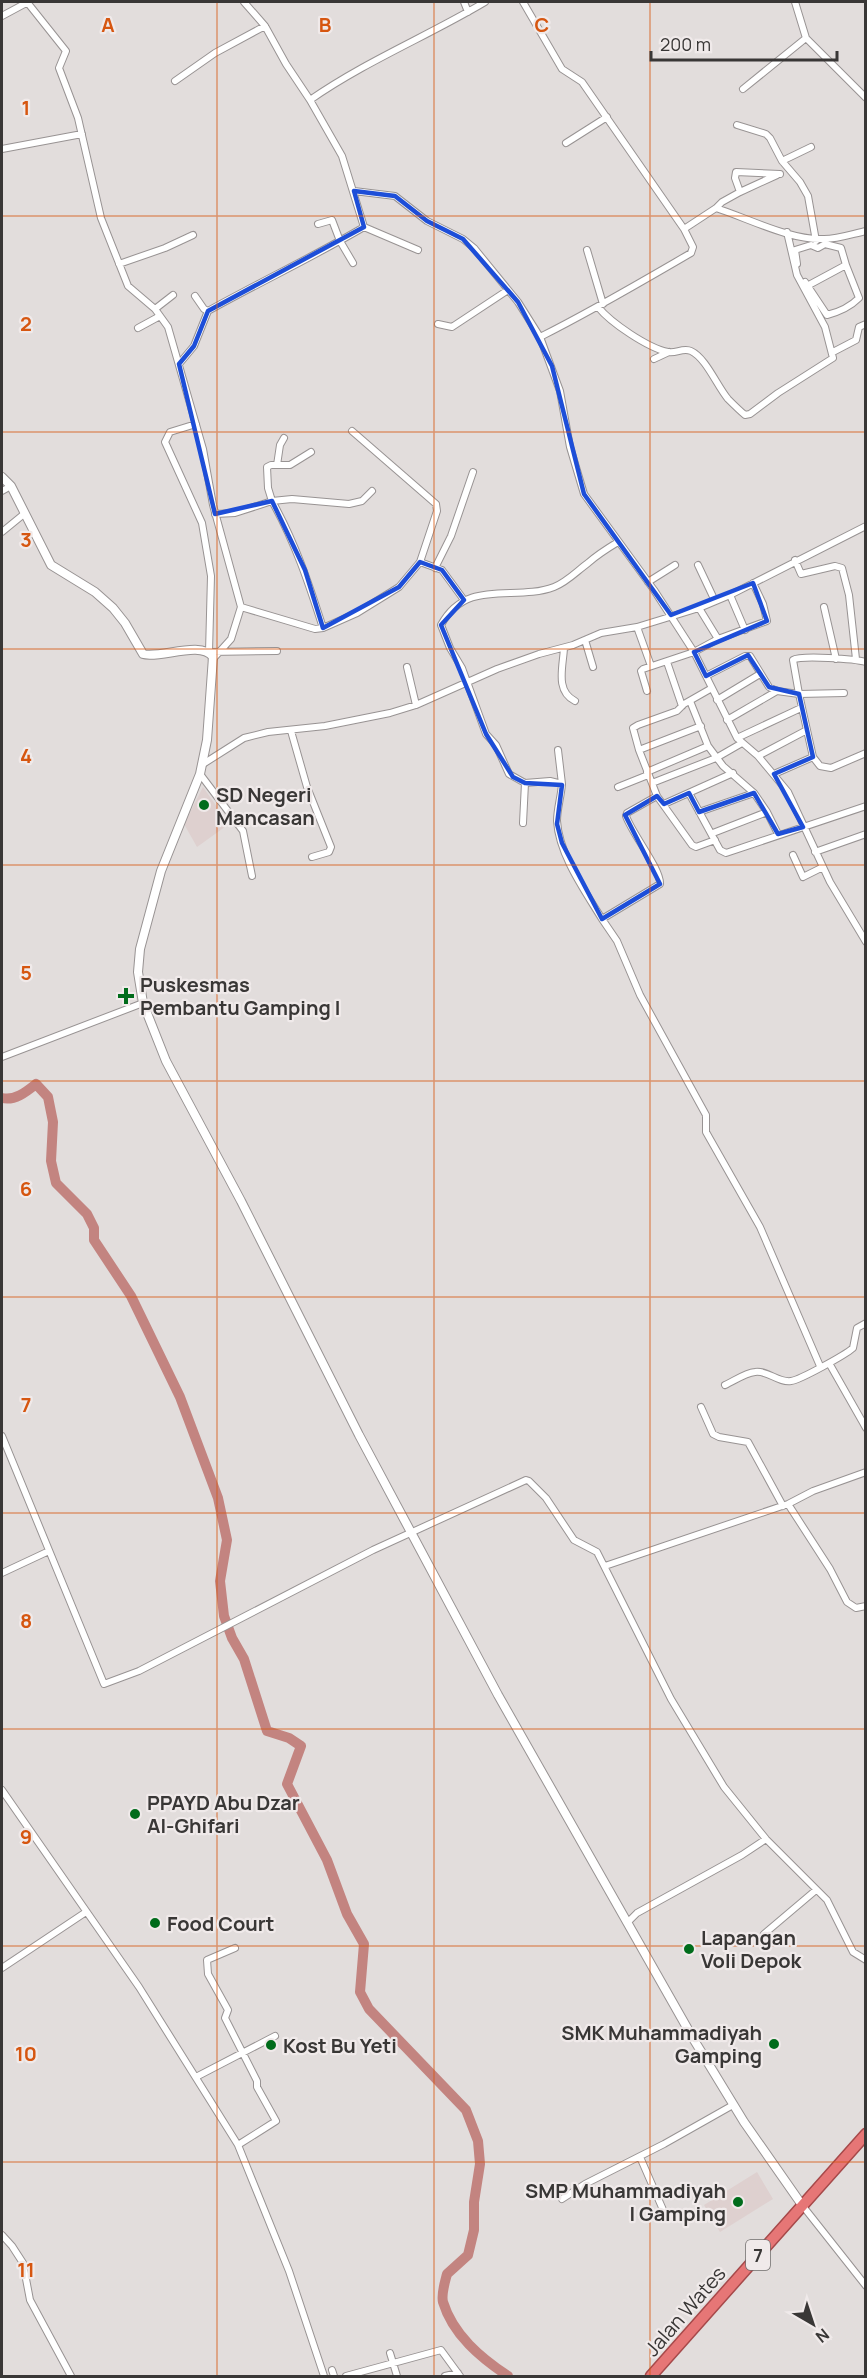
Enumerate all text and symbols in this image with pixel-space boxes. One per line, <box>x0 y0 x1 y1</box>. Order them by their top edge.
text: A <box>101 11 115 38</box>
text: B <box>319 11 332 38</box>
text: C <box>535 11 549 38</box>
scale bar <box>651 24 837 62</box>
text: 200 m <box>660 32 711 56</box>
text: 1 <box>22 94 30 121</box>
text: 2 <box>20 310 32 337</box>
text: 3 <box>20 526 32 553</box>
text: 4 <box>20 742 32 769</box>
place label: SD Negeri Mancasan <box>216 781 315 831</box>
marker: SD Negeri Mancasan <box>197 798 211 812</box>
text: 5 <box>20 959 32 986</box>
place label: Puskesmas Pembantu Gamping I <box>140 971 340 1021</box>
marker: Puskesmas Pembantu Gamping I <box>117 987 135 1005</box>
text: 6 <box>20 1175 32 1202</box>
text: 7 <box>21 1391 31 1418</box>
text: 8 <box>20 1607 32 1634</box>
place label: PPAYD Abu Dzar Al-Ghifari <box>147 1789 300 1839</box>
marker: PPAYD Abu Dzar Al-Ghifari <box>128 1807 142 1821</box>
text: 9 <box>20 1823 32 1850</box>
place label: Food Court <box>167 1910 275 1937</box>
marker: Food Court <box>148 1916 162 1930</box>
place label: Lapangan Voli Depok <box>701 1924 803 1974</box>
marker: Lapangan Voli Depok <box>682 1942 696 1956</box>
place label: SMK Muhammadiyah Gamping <box>561 2019 762 2069</box>
place label: Kost Bu Yeti <box>283 2032 397 2059</box>
marker: SMK Muhammadiyah Gamping <box>767 2037 781 2051</box>
marker: Kost Bu Yeti <box>264 2038 278 2052</box>
text: 10 <box>15 2040 37 2067</box>
place label: SMP Muhammadiyah I Gamping <box>525 2177 726 2227</box>
marker: SMP Muhammadiyah I Gamping <box>731 2195 745 2209</box>
road number: 7 <box>746 2240 770 2270</box>
text: 11 <box>17 2256 35 2283</box>
street label: Jalan Wates <box>638 2260 732 2362</box>
north arrow <box>783 2294 843 2354</box>
text: N <box>811 2323 834 2348</box>

